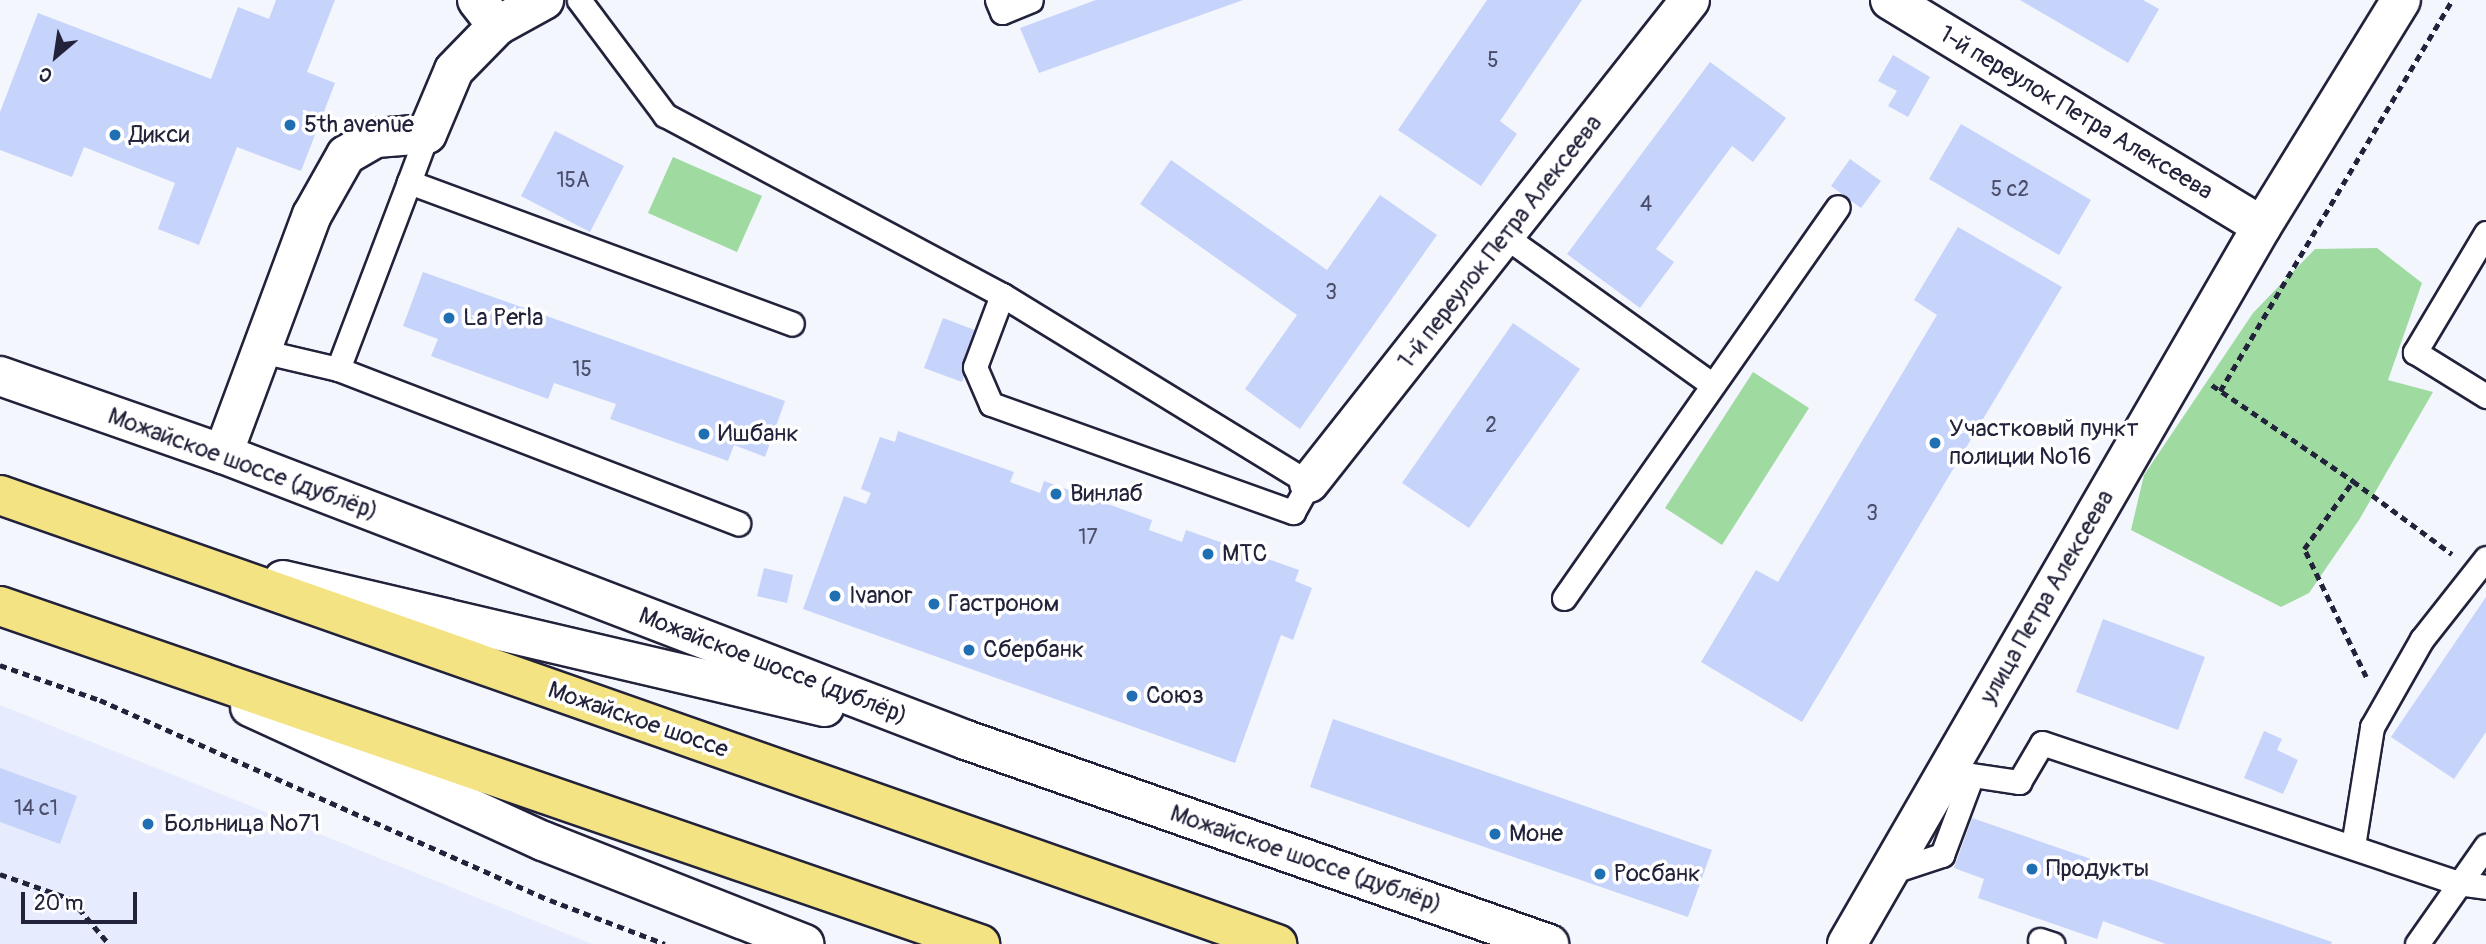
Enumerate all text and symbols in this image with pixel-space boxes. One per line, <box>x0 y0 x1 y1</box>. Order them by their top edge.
street label: 1-й переулок Петра Алексеева <box>1934 20 2218 206</box>
north arrow <box>21 21 91 91</box>
house number: 5 <box>1487 48 1499 74</box>
text: С <box>35 61 57 88</box>
street label: 1-й переулок Петра Алексеева <box>1392 109 1608 375</box>
place label: 5th avenue <box>304 111 414 139</box>
marker: 5th avenue <box>282 117 298 133</box>
place label: Дикси <box>129 121 189 149</box>
marker: Дикси <box>107 127 123 143</box>
house number: 15А <box>556 168 590 194</box>
house number: 5 с2 <box>1991 177 2029 203</box>
house number: 4 <box>1640 192 1652 218</box>
house number: 3 <box>1325 280 1337 306</box>
place label: La Perla <box>463 304 543 332</box>
marker: La Perla <box>441 310 457 326</box>
house number: 15 <box>572 357 592 383</box>
street label: Можайское шоссе (дублёр) <box>104 402 382 526</box>
house number: 2 <box>1485 413 1497 439</box>
place label: Участковый пункт полиции №16 <box>1949 415 2139 471</box>
place label: Ишбанк <box>718 420 799 448</box>
marker: Ишбанк <box>696 426 712 442</box>
marker: Участковый пункт полиции №16 <box>1927 435 1943 451</box>
place label: Винлаб <box>1070 480 1143 508</box>
street label: улица Петра Алексеева <box>1974 485 2120 709</box>
marker: Винлаб <box>1048 486 1064 502</box>
house number: 3 <box>1866 501 1878 527</box>
house number: 17 <box>1078 525 1098 551</box>
place label: МТС <box>1222 540 1267 568</box>
marker: МТС <box>1200 546 1216 562</box>
place label: Ivanor <box>849 582 913 610</box>
marker: Ivanor <box>827 588 843 604</box>
place label: Гастроном <box>948 590 1059 618</box>
marker: Гастроном <box>926 596 942 612</box>
street label: Можайское шоссе (дублёр) <box>635 601 911 731</box>
place label: Сбербанк <box>983 636 1084 664</box>
marker: Сбербанк <box>961 642 977 658</box>
street label: Можайское шоссе <box>544 676 732 764</box>
place label: Союз <box>1146 682 1204 710</box>
marker: Союз <box>1124 688 1140 704</box>
house number: 14 с1 <box>14 796 58 822</box>
street label: Можайское шоссе (дублёр) <box>1166 799 1446 919</box>
place label: Больница №71 <box>164 810 320 838</box>
marker: Больница №71 <box>138 814 158 834</box>
place label: Моне <box>1509 820 1563 848</box>
marker: Моне <box>1487 826 1503 842</box>
place label: Продукты <box>2046 855 2149 883</box>
place label: Росбанк <box>1614 860 1700 888</box>
marker: Продукты <box>2024 861 2040 877</box>
marker: Росбанк <box>1592 866 1608 882</box>
scale bar <box>24 878 140 922</box>
text: 20 m <box>34 890 83 917</box>

